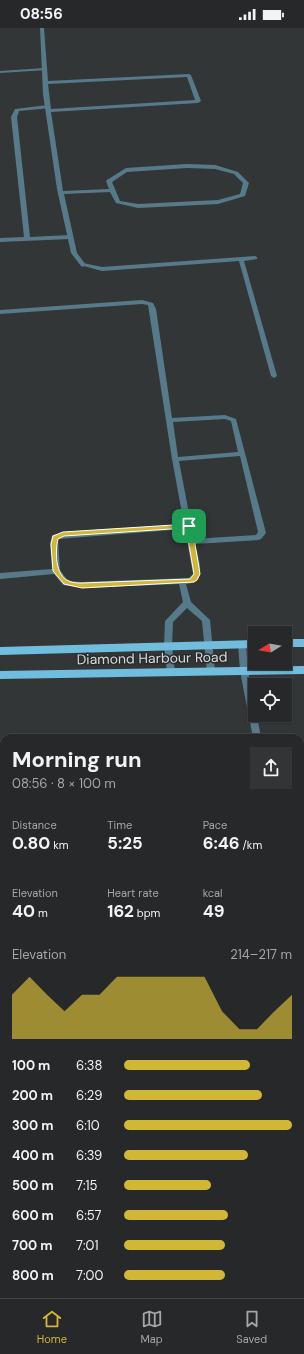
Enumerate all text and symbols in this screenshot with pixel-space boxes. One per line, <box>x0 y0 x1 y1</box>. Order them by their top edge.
text: 08:56 <box>20 4 63 24</box>
pin <box>172 509 206 543</box>
icon: arrive <box>178 515 200 537</box>
north arrow <box>248 626 292 670</box>
map controls <box>248 626 292 722</box>
street label: Diamond Harbour Road <box>76 648 228 668</box>
button: locate <box>248 678 292 722</box>
text: Morning run <box>12 745 142 774</box>
button: share <box>250 747 292 789</box>
text: 08:56 · 8 × 100 m <box>12 775 116 792</box>
text: Distance <box>12 818 57 832</box>
text: Time <box>107 818 132 832</box>
text: Pace <box>203 818 227 832</box>
text: 0.80 <box>12 832 50 854</box>
text: 5:25 <box>107 832 143 854</box>
text: 6:46 <box>203 832 240 854</box>
text: km <box>50 838 69 852</box>
text: /km <box>240 838 262 852</box>
text: Elevation <box>12 886 58 900</box>
text: Heart rate <box>107 886 159 900</box>
text: kcal <box>203 886 223 900</box>
text: 40 <box>12 900 35 922</box>
text: 162 <box>107 900 134 922</box>
text: 49 <box>203 900 225 922</box>
text: m <box>35 906 48 920</box>
text: bpm <box>134 906 160 920</box>
text: Elevation <box>12 946 66 963</box>
text: 214–217 m <box>230 946 292 963</box>
text: 100 m <box>12 1057 50 1074</box>
text: 6:38 <box>76 1057 102 1074</box>
text: 200 m <box>12 1087 53 1104</box>
text: 6:29 <box>76 1087 102 1104</box>
text: 300 m <box>12 1117 53 1134</box>
text: 6:10 <box>76 1117 100 1134</box>
text: 400 m <box>12 1147 54 1164</box>
text: 6:39 <box>76 1147 102 1164</box>
text: 500 m <box>12 1177 54 1194</box>
text: 7:15 <box>76 1177 98 1194</box>
text: 600 m <box>12 1207 54 1224</box>
text: 6:57 <box>76 1207 101 1224</box>
text: 700 m <box>12 1237 53 1254</box>
text: 7:01 <box>76 1237 99 1254</box>
text: 800 m <box>12 1267 54 1284</box>
text: 7:00 <box>76 1267 103 1284</box>
tab: Home <box>37 1308 67 1346</box>
tab: Map <box>141 1308 163 1346</box>
tab: Saved <box>236 1308 267 1346</box>

